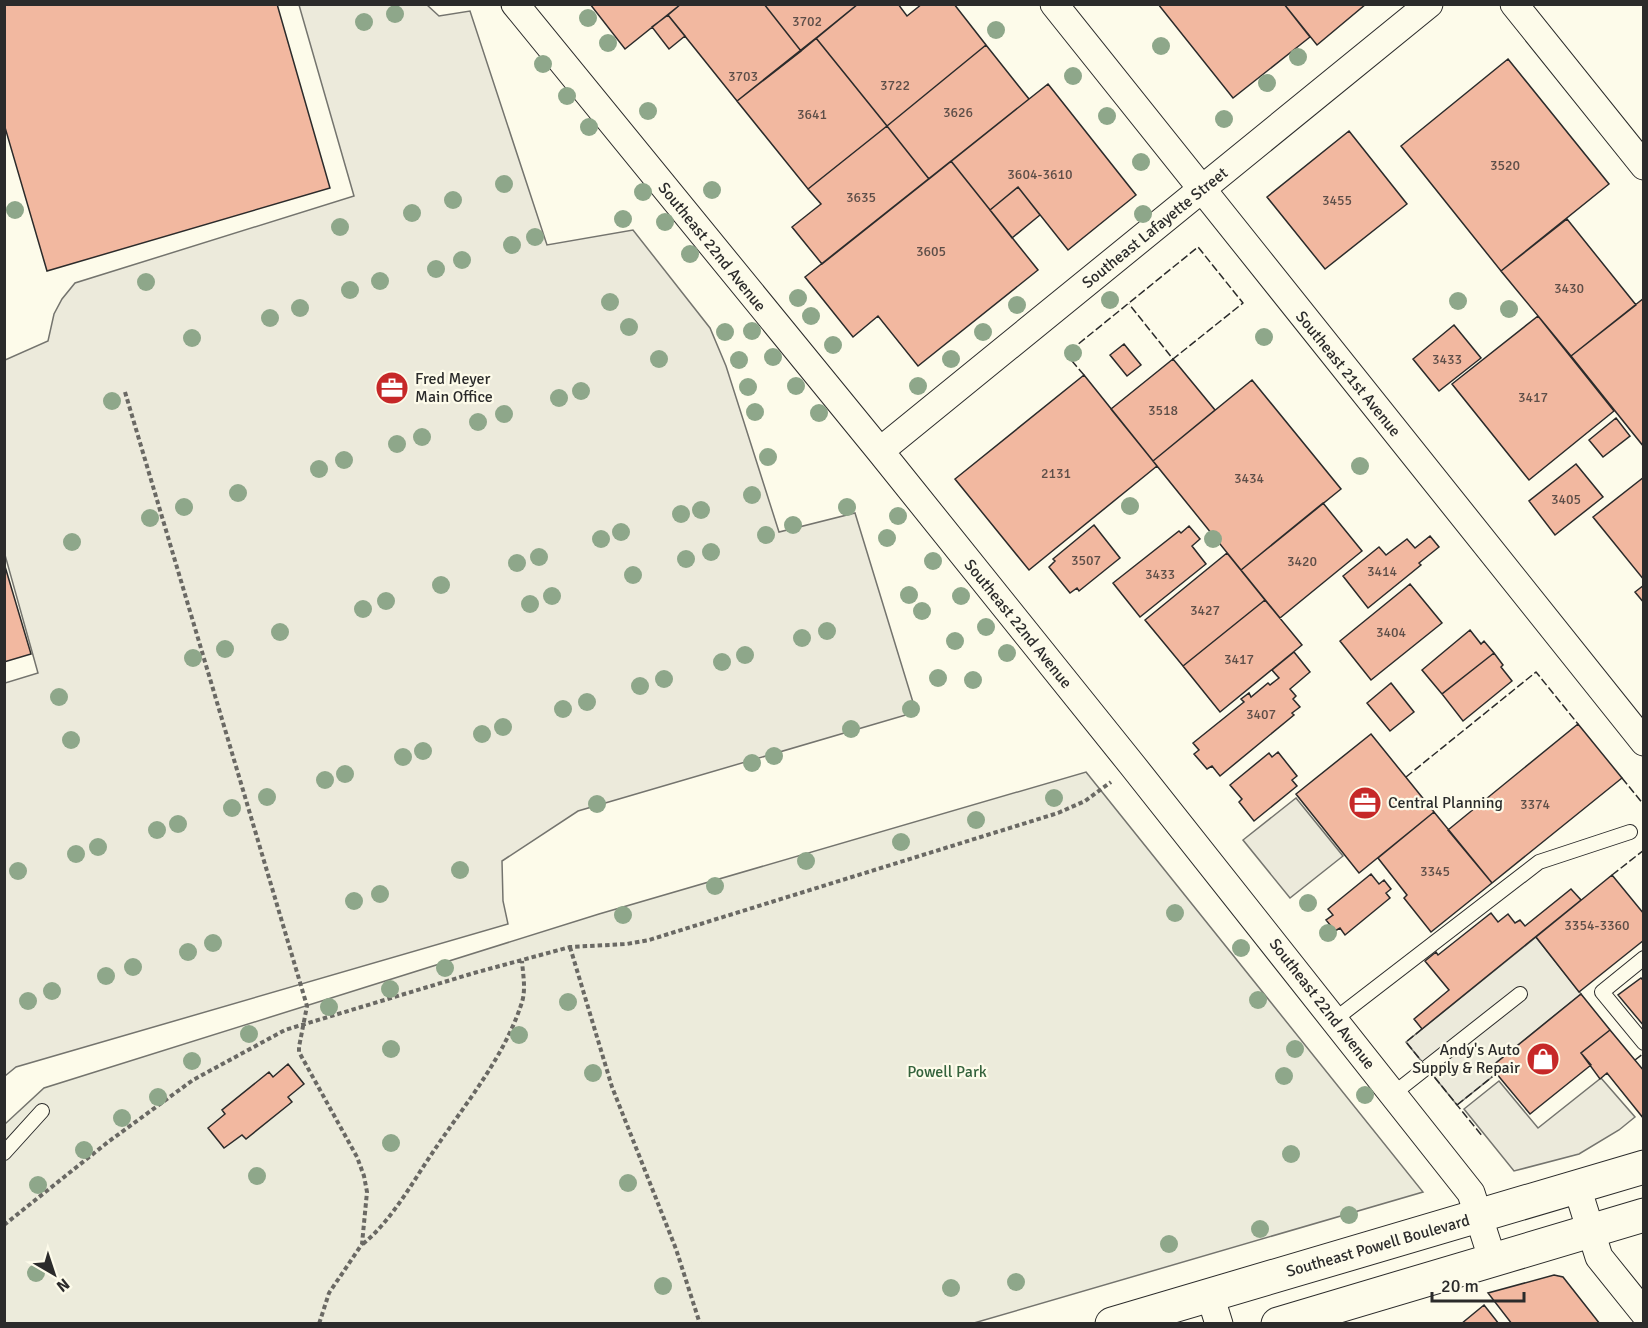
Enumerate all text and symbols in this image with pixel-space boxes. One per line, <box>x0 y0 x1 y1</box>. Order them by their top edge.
house number: 3702 <box>792 13 822 30</box>
house number: 3703 <box>728 68 758 85</box>
house number: 3722 <box>880 77 910 94</box>
house number: 3626 <box>943 104 973 121</box>
house number: 3641 <box>797 106 827 123</box>
house number: 3520 <box>1490 157 1520 174</box>
street label: Southeast Lafayette Street <box>1078 163 1232 293</box>
house number: 3604-3610 <box>1007 166 1073 183</box>
street label: Southeast 22nd Avenue <box>654 178 770 316</box>
house number: 3635 <box>846 189 876 206</box>
house number: 3455 <box>1322 192 1352 209</box>
house number: 3605 <box>916 243 946 260</box>
house number: 3430 <box>1554 280 1584 297</box>
street label: Southeast 21st Avenue <box>1291 307 1405 441</box>
house number: 3433 <box>1432 351 1462 368</box>
place label: Fred Meyer Main Office <box>415 369 493 407</box>
office icon: Fred Meyer Main Office <box>374 370 410 406</box>
house number: 3417 <box>1518 389 1548 406</box>
house number: 3518 <box>1148 402 1178 419</box>
house number: 2131 <box>1041 465 1071 482</box>
house number: 3434 <box>1234 470 1265 487</box>
house number: 3405 <box>1551 491 1581 508</box>
house number: 3507 <box>1071 552 1101 569</box>
house number: 3420 <box>1287 553 1317 570</box>
street label: Southeast 22nd Avenue <box>960 555 1076 693</box>
house number: 3414 <box>1367 563 1398 580</box>
house number: 3433 <box>1145 566 1175 583</box>
house number: 3427 <box>1190 602 1220 619</box>
house number: 3404 <box>1376 624 1407 641</box>
house number: 3417 <box>1224 651 1254 668</box>
house number: 3407 <box>1246 706 1276 723</box>
office icon: Central Planning <box>1347 785 1383 821</box>
place label: Central Planning <box>1388 793 1503 813</box>
house number: 3374 <box>1520 796 1551 813</box>
house number: 3345 <box>1420 863 1450 880</box>
house number: 3354-3360 <box>1564 917 1630 934</box>
street label: Southeast 22nd Avenue <box>1265 935 1379 1073</box>
place label: Andy's Auto Supply & Repair <box>1412 1040 1520 1078</box>
shop icon: Andy's Auto Supply & Repair <box>1525 1041 1561 1077</box>
park label: Powell Park <box>907 1062 987 1082</box>
street label: Southeast Powell Boulevard <box>1284 1210 1472 1282</box>
north arrow <box>24 1244 84 1304</box>
scale bar <box>1432 1265 1524 1303</box>
text: N <box>52 1274 73 1296</box>
text: 20 m <box>1441 1275 1479 1297</box>

